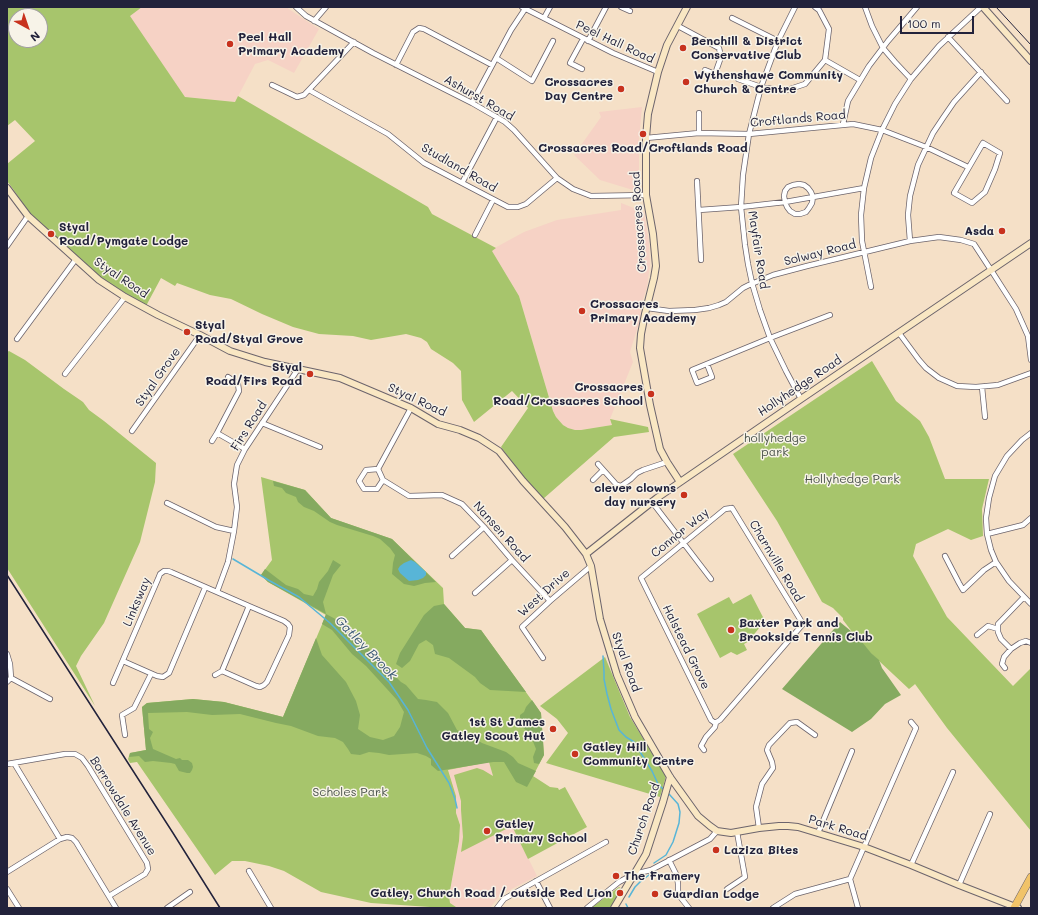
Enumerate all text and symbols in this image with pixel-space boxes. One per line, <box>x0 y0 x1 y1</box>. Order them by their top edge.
north arrow <box>8 8 48 48</box>
scale bar <box>902 8 976 34</box>
text: 100 m <box>907 15 941 31</box>
street label: Peel Hall Road <box>574 18 656 66</box>
text: N <box>27 28 43 45</box>
place label: Peel Hall Primary Academy <box>238 30 344 58</box>
place label: Benchill & District Conservative Club <box>691 34 802 62</box>
marker: Peel Hall Primary Academy <box>225 39 235 49</box>
marker: Benchill & District Conservative Club <box>678 43 688 53</box>
place label: Wythenshawe Community Church & Centre <box>694 68 843 96</box>
street label: Ashurst Road <box>441 72 517 124</box>
place label: Crossacres Day Centre <box>544 75 613 103</box>
marker: Wythenshawe Community Church & Centre <box>681 77 691 87</box>
marker: Crossacres Day Centre <box>616 84 626 94</box>
street label: Croftlands Road <box>750 108 846 130</box>
marker: Crossacres Road/Croftlands Road <box>638 129 648 139</box>
street label: Studland Road <box>419 141 499 195</box>
place label: Crossacres Road/Croftlands Road <box>538 141 748 155</box>
street label: Crossacres Road <box>628 171 650 273</box>
street label: Mayfair Road <box>745 210 771 290</box>
place label: Styal Road/Pymgate Lodge <box>59 220 188 248</box>
place label: Asda <box>965 224 994 238</box>
marker: Asda <box>997 226 1007 236</box>
marker: Styal Road/Pymgate Lodge <box>46 229 56 239</box>
street label: Solway Road <box>783 237 857 269</box>
street label: Styal Road <box>91 255 151 301</box>
place label: Crossacres Primary Academy <box>590 297 696 325</box>
marker: Crossacres Primary Academy <box>577 306 587 316</box>
place label: Styal Road/Styal Grove <box>195 318 303 346</box>
marker: Styal Road/Styal Grove <box>182 327 192 337</box>
street label: Styal Grove <box>132 345 184 409</box>
street label: Hollyhedge Road <box>755 353 845 419</box>
place label: Styal Road/Firs Road <box>206 360 302 388</box>
marker: Styal Road/Firs Road <box>305 369 315 379</box>
street label: Styal Road <box>386 380 448 420</box>
place label: Crossacres Road/Crossacres School <box>493 380 643 408</box>
marker: Crossacres Road/Crossacres School <box>646 389 656 399</box>
street label: Firs Road <box>228 398 270 454</box>
park label: hollyhedge park <box>744 431 806 459</box>
park label: Hollyhedge Park <box>804 472 900 486</box>
place label: clever clowns day nursery <box>594 481 676 509</box>
marker: clever clowns day nursery <box>679 490 689 500</box>
street label: Nansen Road <box>470 499 532 565</box>
street label: Connor Way <box>648 505 712 561</box>
street label: Charnville Road <box>746 518 806 604</box>
street label: West Drive <box>515 566 573 620</box>
street label: Linksway <box>120 575 154 629</box>
street label: Halstead Grove <box>659 602 713 692</box>
water label: Gatley Brook <box>332 613 400 683</box>
place label: Baxter Park and Brookside Tennis Club <box>739 616 873 644</box>
marker: Baxter Park and Brookside Tennis Club <box>726 625 736 635</box>
street label: Styal Road <box>609 630 643 694</box>
place label: 1st St James Gatley Scout Hut <box>441 715 545 743</box>
marker: 1st St James Gatley Scout Hut <box>548 724 558 734</box>
place label: Gatley Hill Community Centre <box>583 740 694 768</box>
marker: Gatley Hill Community Centre <box>570 749 580 759</box>
street label: Borrowdale Avenue <box>87 754 159 858</box>
street label: Church Road <box>625 781 663 857</box>
park label: Scholes Park <box>312 785 388 799</box>
street label: Park Road <box>807 812 869 844</box>
place label: Gatley Primary School <box>495 817 587 845</box>
marker: Gatley Primary School <box>482 826 492 836</box>
place label: Laziza Bites <box>724 843 798 857</box>
marker: Laziza Bites <box>711 845 721 855</box>
place label: The Framery <box>624 869 700 883</box>
marker: The Framery <box>611 871 621 881</box>
place label: Gatley, Church Road / outside Red Lion <box>370 886 612 900</box>
place label: Guardian Lodge <box>663 887 759 901</box>
marker: Gatley, Church Road / outside Red Lion <box>615 888 625 898</box>
marker: Guardian Lodge <box>650 889 660 899</box>

